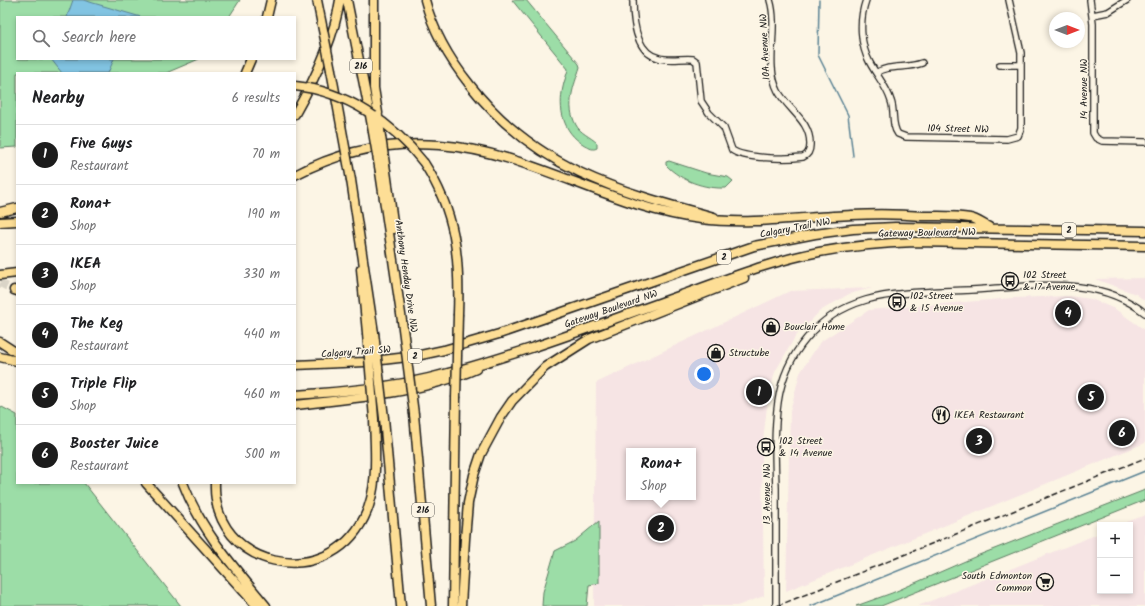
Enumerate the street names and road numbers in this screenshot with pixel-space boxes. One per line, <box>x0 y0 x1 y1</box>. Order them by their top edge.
street label: 10A Avenue NW <box>755 13 775 81</box>
street label: 14 Avenue NW <box>1076 58 1092 119</box>
road number: 216 <box>350 59 372 73</box>
street label: 104 Street NW <box>927 120 989 138</box>
street label: Calgary Trail NW <box>758 213 832 243</box>
street label: Anthony Henday Drive NW <box>390 219 422 334</box>
road number: 2 <box>1062 223 1076 237</box>
street label: Gateway Boulevard NW <box>878 224 976 242</box>
road number: 2 <box>717 250 731 264</box>
street label: Gateway Boulevard NW <box>562 285 660 332</box>
street label: Calgary Trail SW <box>321 342 392 362</box>
road number: 2 <box>408 349 422 363</box>
street label: 13 Avenue NW <box>759 463 775 524</box>
road number: 216 <box>412 503 434 517</box>

